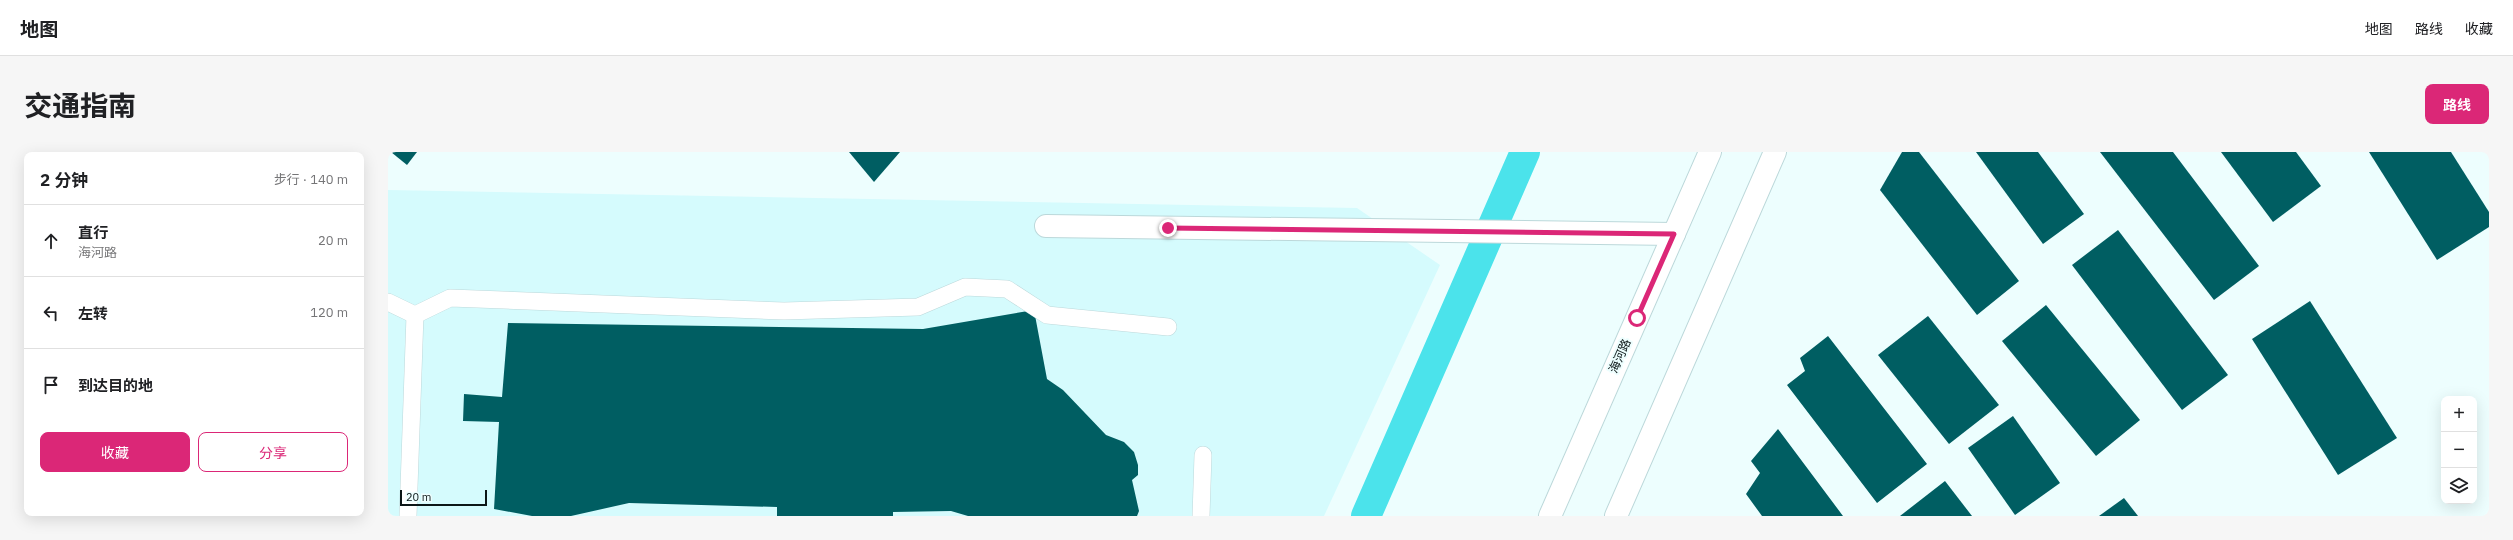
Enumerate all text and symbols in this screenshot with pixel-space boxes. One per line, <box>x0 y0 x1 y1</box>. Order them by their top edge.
text: 地图 <box>20 17 58 41</box>
text: 地图 <box>2365 20 2393 38</box>
text: 路线 <box>2415 20 2443 38</box>
text: 收藏 <box>2465 20 2493 38</box>
button: 路线 <box>2425 84 2489 124</box>
text: 交通指南 <box>24 87 136 124</box>
text: 2 分钟 <box>40 169 88 191</box>
text: 步行 · 140 m <box>274 171 348 188</box>
route end <box>1159 219 1177 237</box>
text: 直行 <box>78 223 108 242</box>
icon: ahead <box>40 230 62 252</box>
text: 20 m <box>318 232 348 249</box>
text: 海河路 <box>78 244 117 261</box>
icon: left <box>40 302 62 324</box>
text: 左转 <box>78 304 108 323</box>
text: 120 m <box>310 304 348 321</box>
route start <box>1628 309 1646 327</box>
street label: 海河路 <box>1605 336 1634 375</box>
icon: arrive <box>40 374 62 396</box>
text: 到达目的地 <box>78 376 153 395</box>
map controls <box>2441 396 2477 504</box>
button: + <box>2441 396 2477 432</box>
button: 收藏 <box>40 432 190 472</box>
button: 分享 <box>198 432 348 472</box>
button: − <box>2441 432 2477 468</box>
button: layers <box>2441 468 2477 504</box>
scale bar <box>400 488 487 507</box>
text: 20 m <box>406 490 431 504</box>

